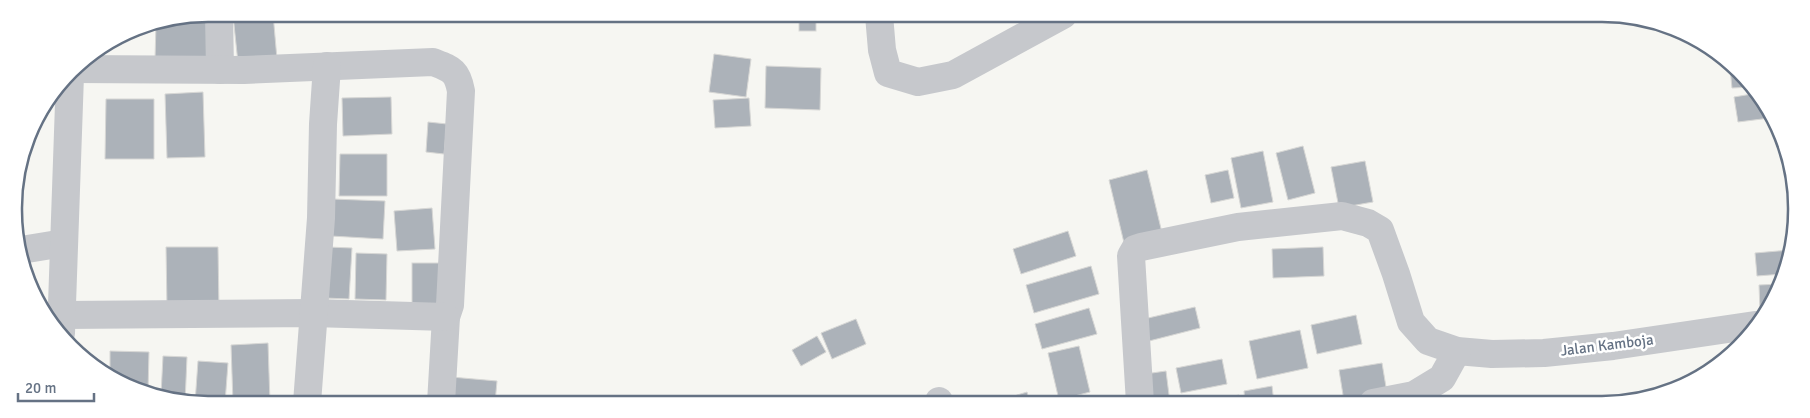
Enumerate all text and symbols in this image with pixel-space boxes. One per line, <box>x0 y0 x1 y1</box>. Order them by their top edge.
street label: Jalan Kamboja <box>1560 330 1654 360</box>
scale bar <box>18 370 94 402</box>
text: 20 m <box>25 379 56 397</box>

